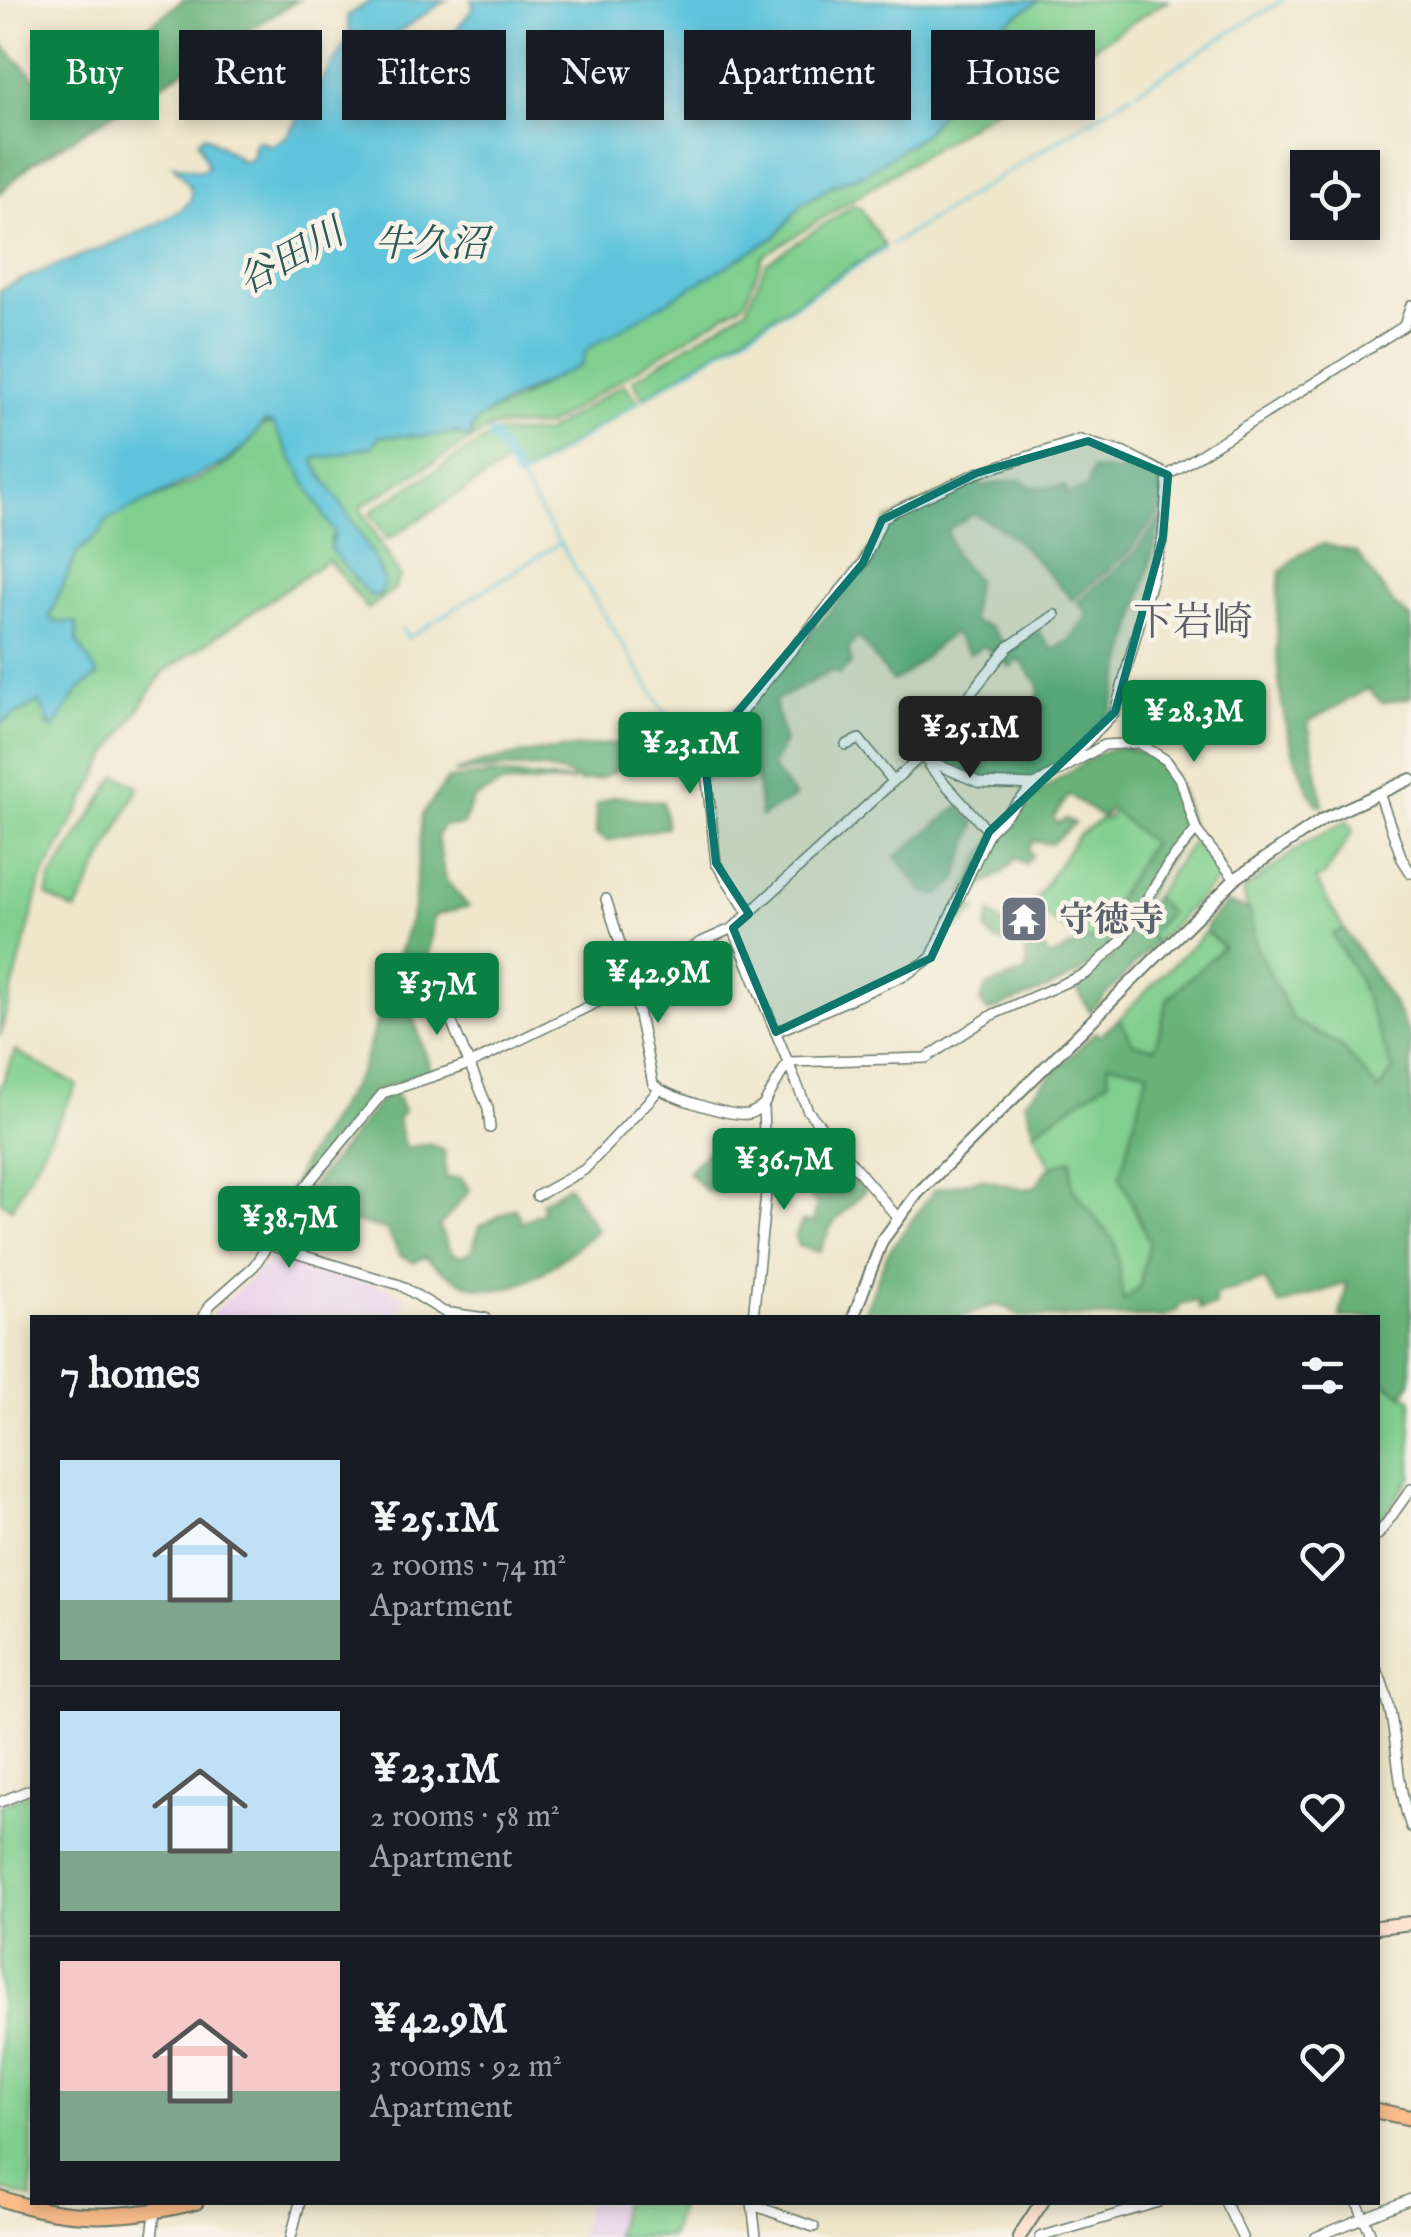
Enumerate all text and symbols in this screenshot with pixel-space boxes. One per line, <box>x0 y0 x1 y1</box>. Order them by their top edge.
chip: Buy <box>30 30 159 120</box>
chip: Rent <box>179 30 322 120</box>
chip: Filters <box>342 30 506 120</box>
chip: New <box>526 30 664 120</box>
chip: Apartment <box>684 30 911 120</box>
chip: House <box>931 30 1095 120</box>
map controls <box>1290 150 1380 240</box>
button: locate <box>1290 150 1380 240</box>
water label: 谷田川 <box>230 208 356 307</box>
water label: 牛久沼 <box>374 222 494 270</box>
district label: 下岩崎 <box>1133 599 1253 650</box>
pin: ¥28.3M <box>1113 680 1275 765</box>
text: ¥28.3M <box>1144 692 1244 733</box>
pin: ¥25.1M <box>889 696 1051 781</box>
text: ¥25.1M <box>921 708 1019 749</box>
pin: ¥23.1M <box>609 712 771 797</box>
text: ¥23.1M <box>640 724 740 765</box>
temple icon: 守徳寺 <box>998 893 1050 945</box>
place label: 守徳寺 <box>1059 899 1164 944</box>
pin: ¥42.9M <box>577 941 739 1026</box>
pin: ¥37M <box>378 953 496 1038</box>
text: ¥42.9M <box>606 953 710 994</box>
text: ¥37M <box>397 965 477 1006</box>
pin: ¥36.7M <box>703 1128 865 1213</box>
text: ¥36.7M <box>734 1140 834 1181</box>
pin: ¥38.7M <box>208 1186 370 1271</box>
text: ¥38.7M <box>240 1198 338 1239</box>
icon: filters <box>1295 1348 1350 1403</box>
text: 7 homes <box>60 1349 200 1402</box>
text: ¥25.1M <box>370 1493 500 1546</box>
icon: home <box>140 1500 260 1620</box>
icon: heart <box>1295 1533 1350 1588</box>
text: 2 rooms · 74 m² <box>370 1546 566 1587</box>
text: Apartment <box>370 1587 513 1628</box>
text: ¥23.1M <box>370 1744 500 1797</box>
icon: home <box>140 1751 260 1871</box>
icon: heart <box>1295 1784 1350 1839</box>
text: 2 rooms · 58 m² <box>370 1797 560 1838</box>
text: Apartment <box>370 1838 513 1879</box>
text: ¥42.9M <box>370 1994 508 2047</box>
icon: home <box>140 2001 260 2121</box>
icon: heart <box>1295 2034 1350 2089</box>
text: 3 rooms · 92 m² <box>370 2047 562 2088</box>
text: Apartment <box>370 2088 513 2129</box>

